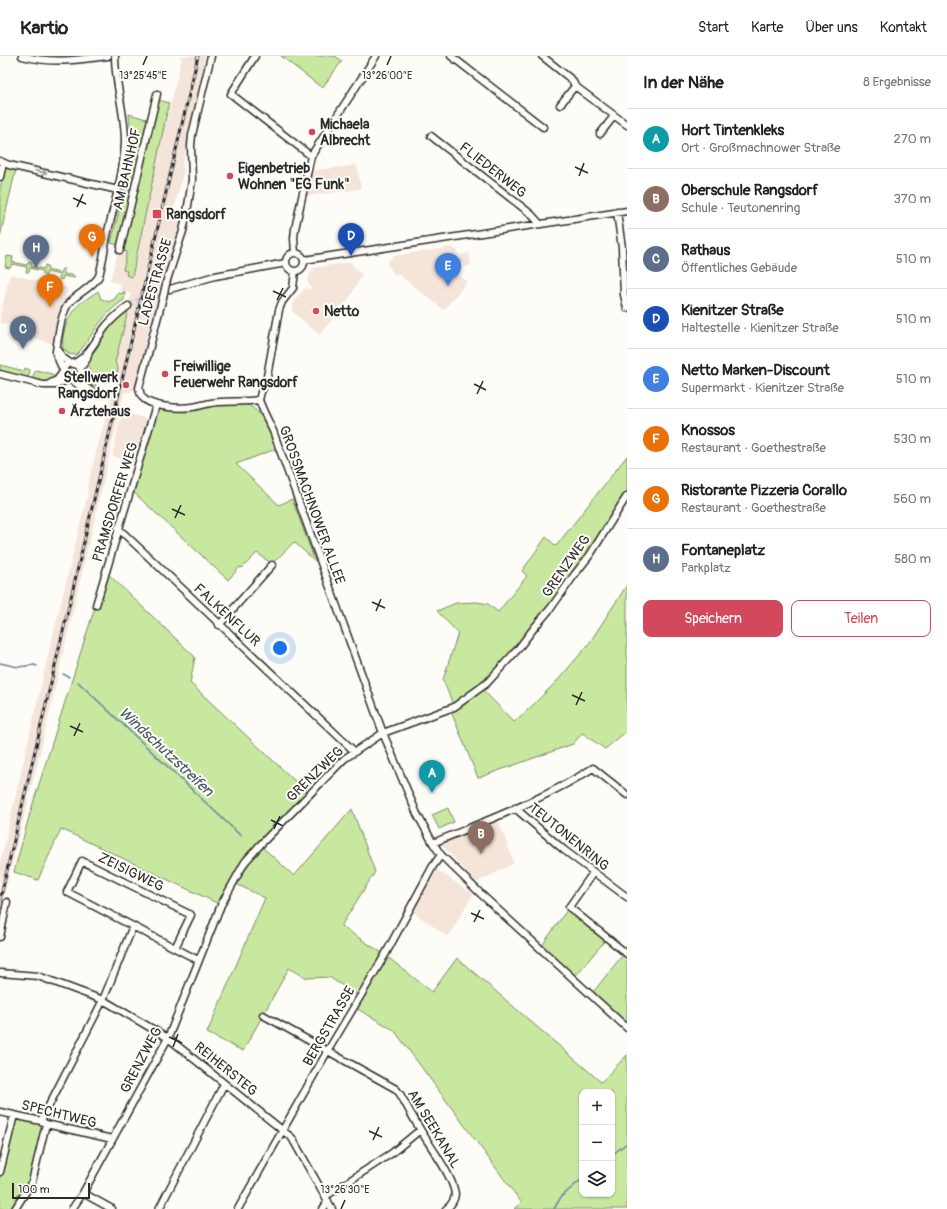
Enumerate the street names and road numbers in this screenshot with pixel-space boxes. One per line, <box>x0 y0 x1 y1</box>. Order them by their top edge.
street label: AM BAHNHOF <box>109 126 145 212</box>
street label: FLIEDERWEG <box>456 139 530 201</box>
street label: LADESTRASSE <box>134 237 176 327</box>
street label: GROSSMACHNOWER ALLEE <box>275 423 349 587</box>
street label: PRAMSDORFER WEG <box>89 440 141 564</box>
street label: GRENZWEG <box>538 531 594 601</box>
street label: FALKENFLUR <box>190 580 264 650</box>
street label: GRENZWEG <box>283 743 347 805</box>
street label: TEUTONENRING <box>525 799 613 875</box>
street label: ZEISIGWEG <box>96 849 166 895</box>
street label: BERGSTRASSE <box>299 983 359 1069</box>
street label: GRENZWEG <box>116 1024 166 1096</box>
street label: REIHERSTEG <box>191 1038 261 1100</box>
street label: AM SEEKANAL <box>404 1087 464 1172</box>
street label: SPECHTWEG <box>20 1096 98 1132</box>

